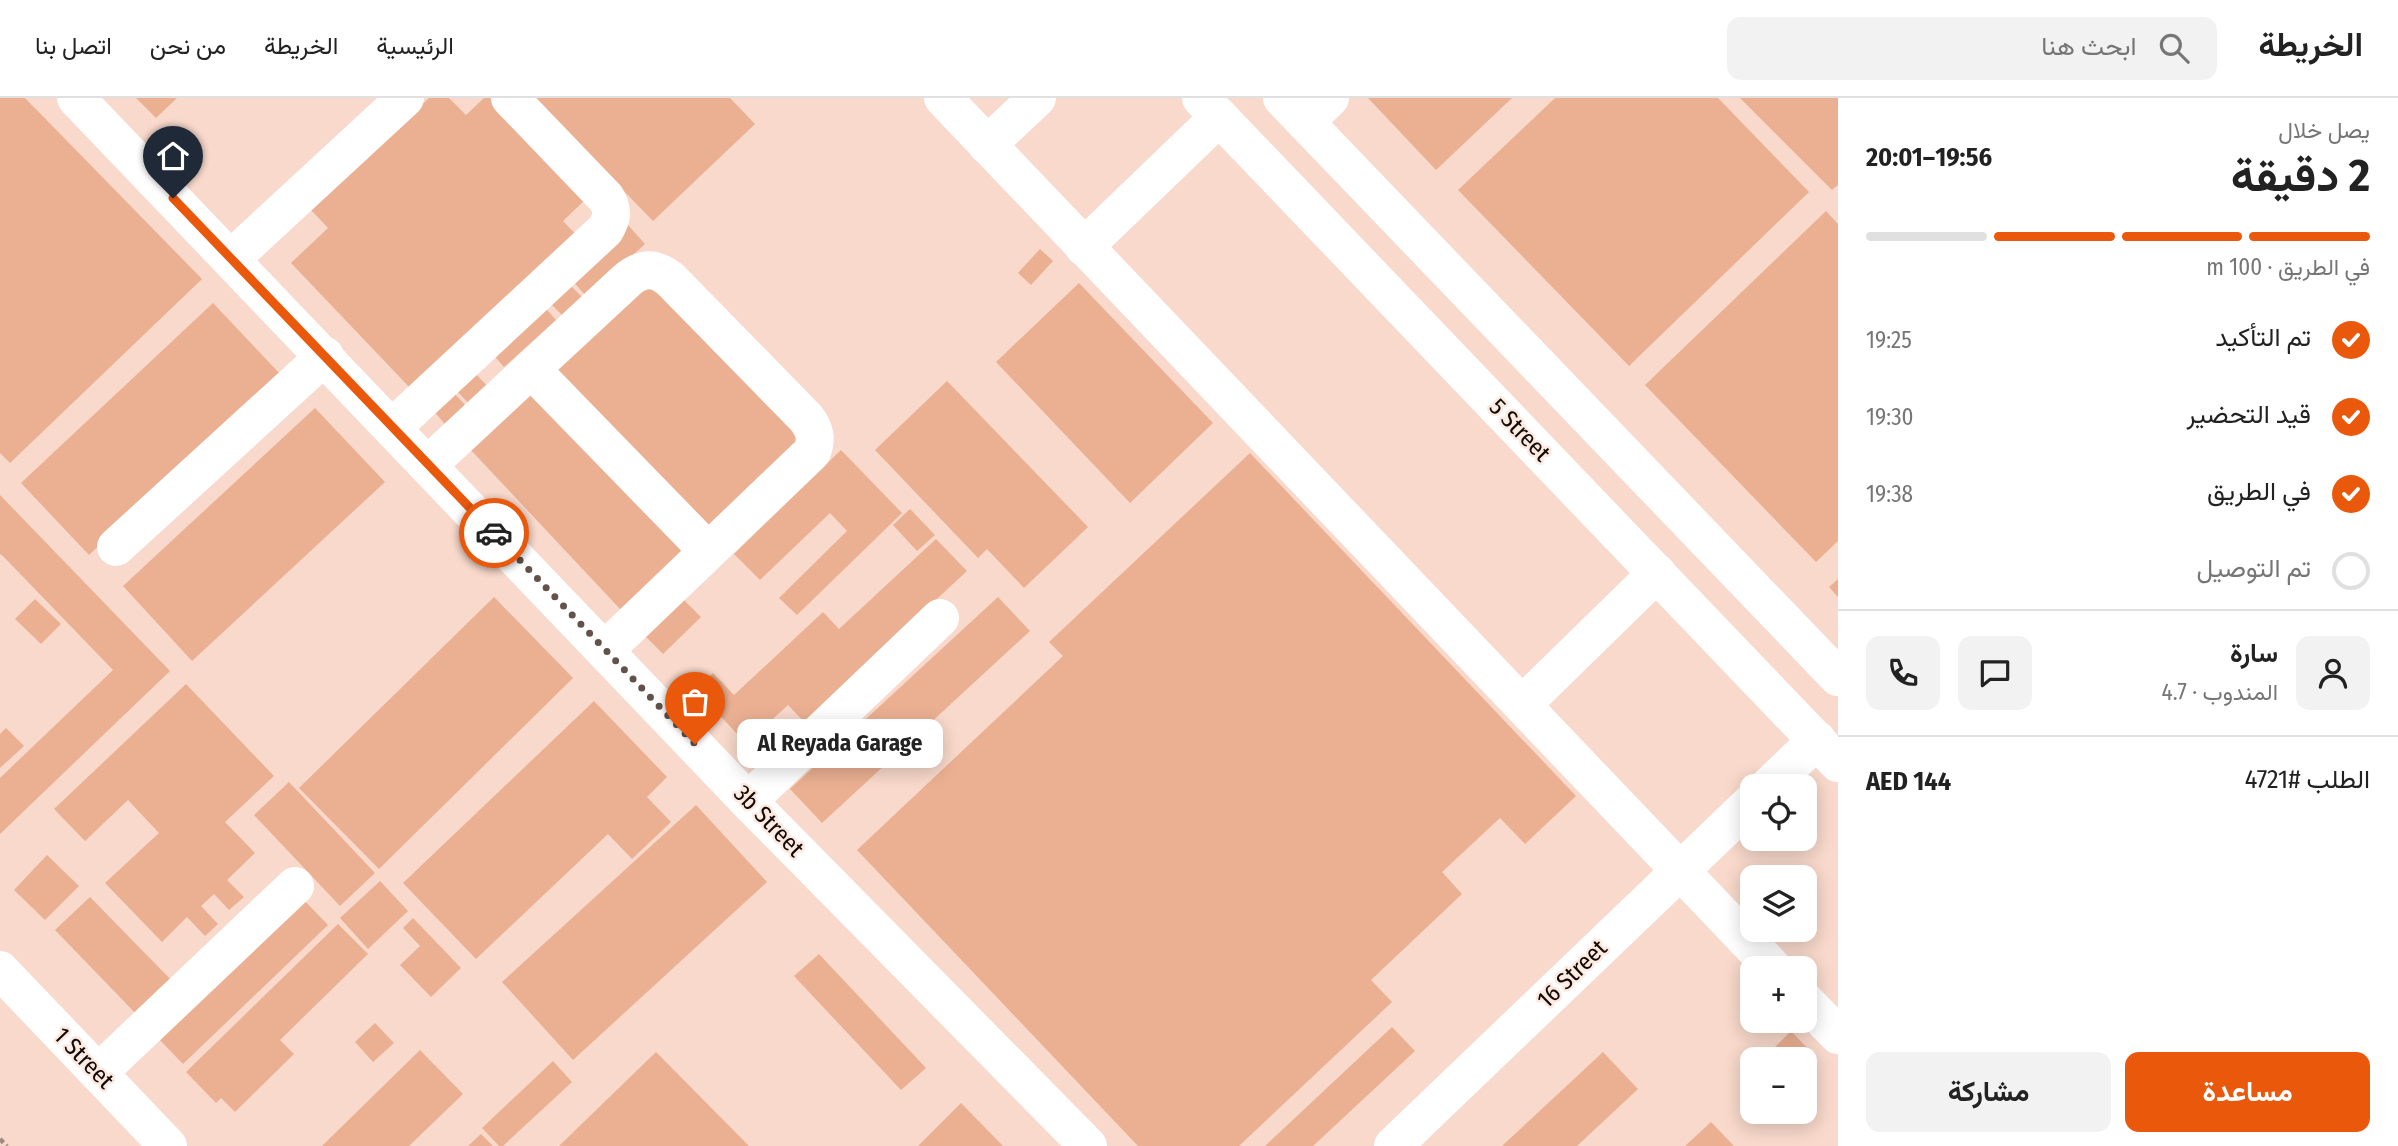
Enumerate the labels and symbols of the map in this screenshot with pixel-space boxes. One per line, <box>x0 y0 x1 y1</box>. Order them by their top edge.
pin <box>143 126 203 198</box>
street label: 5 Street <box>1484 393 1556 467</box>
courier <box>459 498 529 568</box>
pin <box>665 672 725 744</box>
callout: Al Reyada Garage <box>737 720 944 768</box>
street label: 3b Street <box>728 780 810 863</box>
street label: 16 Street <box>1531 934 1613 1014</box>
street label: 1 Street <box>48 1022 120 1094</box>

